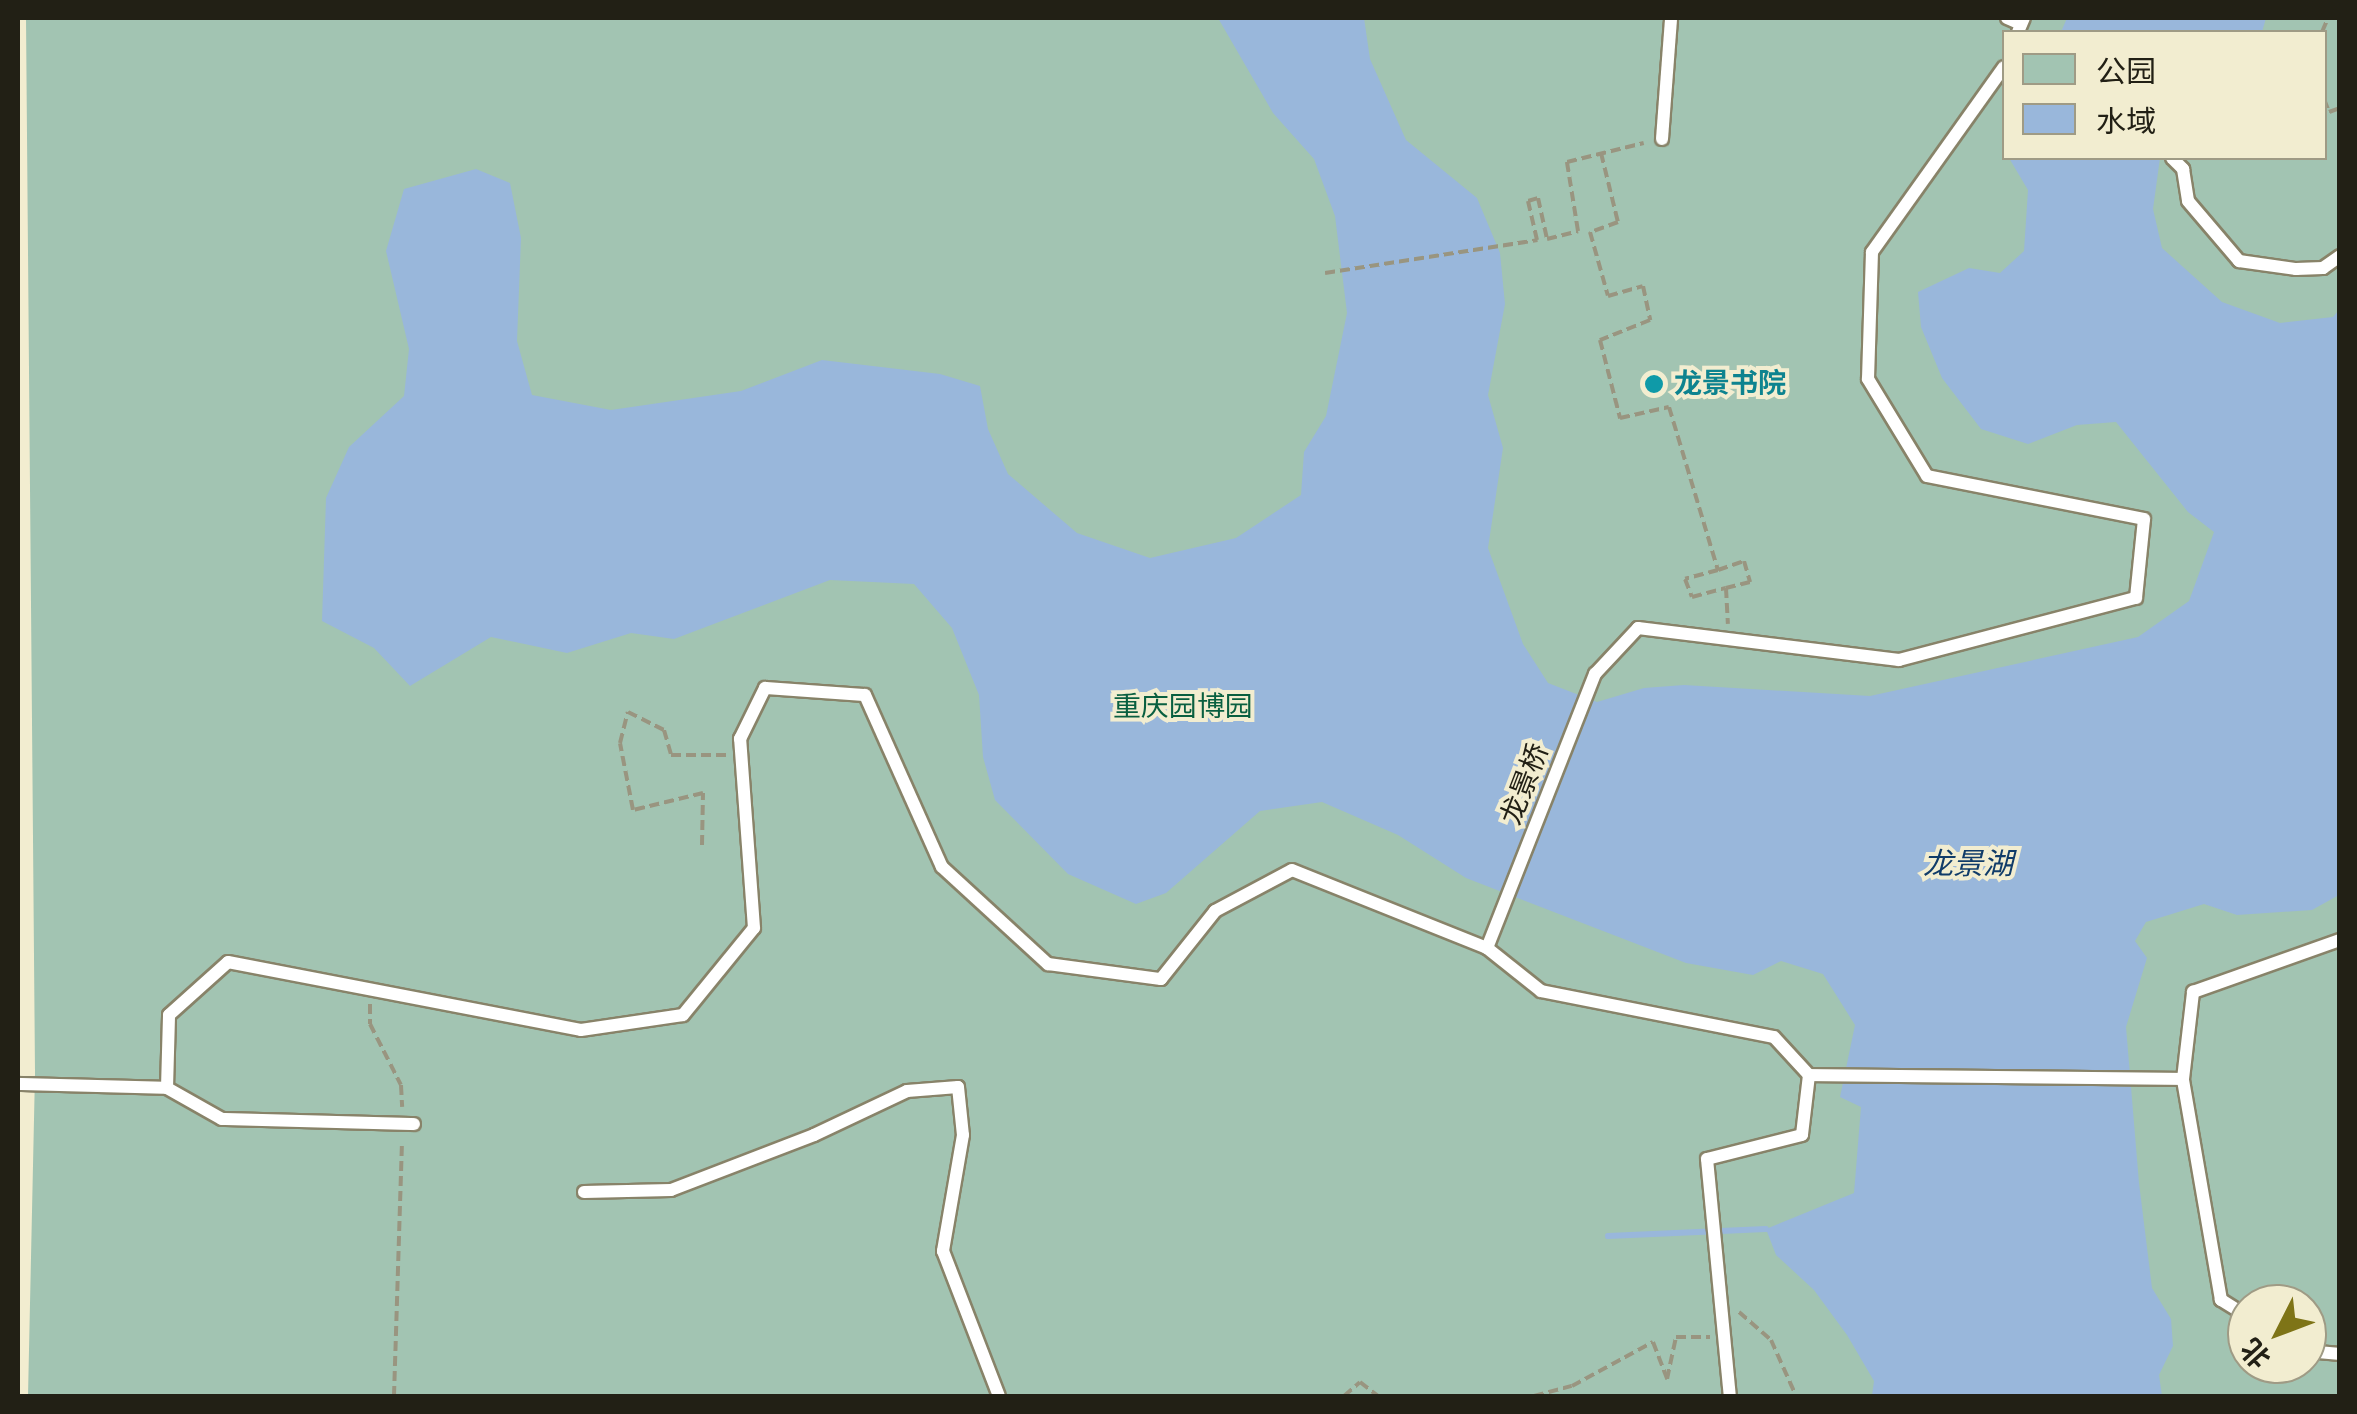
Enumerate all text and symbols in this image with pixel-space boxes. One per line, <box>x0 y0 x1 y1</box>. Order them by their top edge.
legend <box>2002 30 2327 160</box>
text: 公园 <box>2096 54 2156 89</box>
text: 水域 <box>2096 104 2156 139</box>
place label: 龙景书院 <box>1674 367 1786 401</box>
marker: 龙景书院 <box>1643 373 1665 395</box>
park label: 重庆园博园 <box>1113 690 1253 724</box>
street label: 龙景桥 <box>1494 739 1556 829</box>
water label: 龙景湖 <box>1923 846 2013 882</box>
north arrow <box>2227 1284 2327 1384</box>
text: 北 <box>2234 1332 2277 1375</box>

